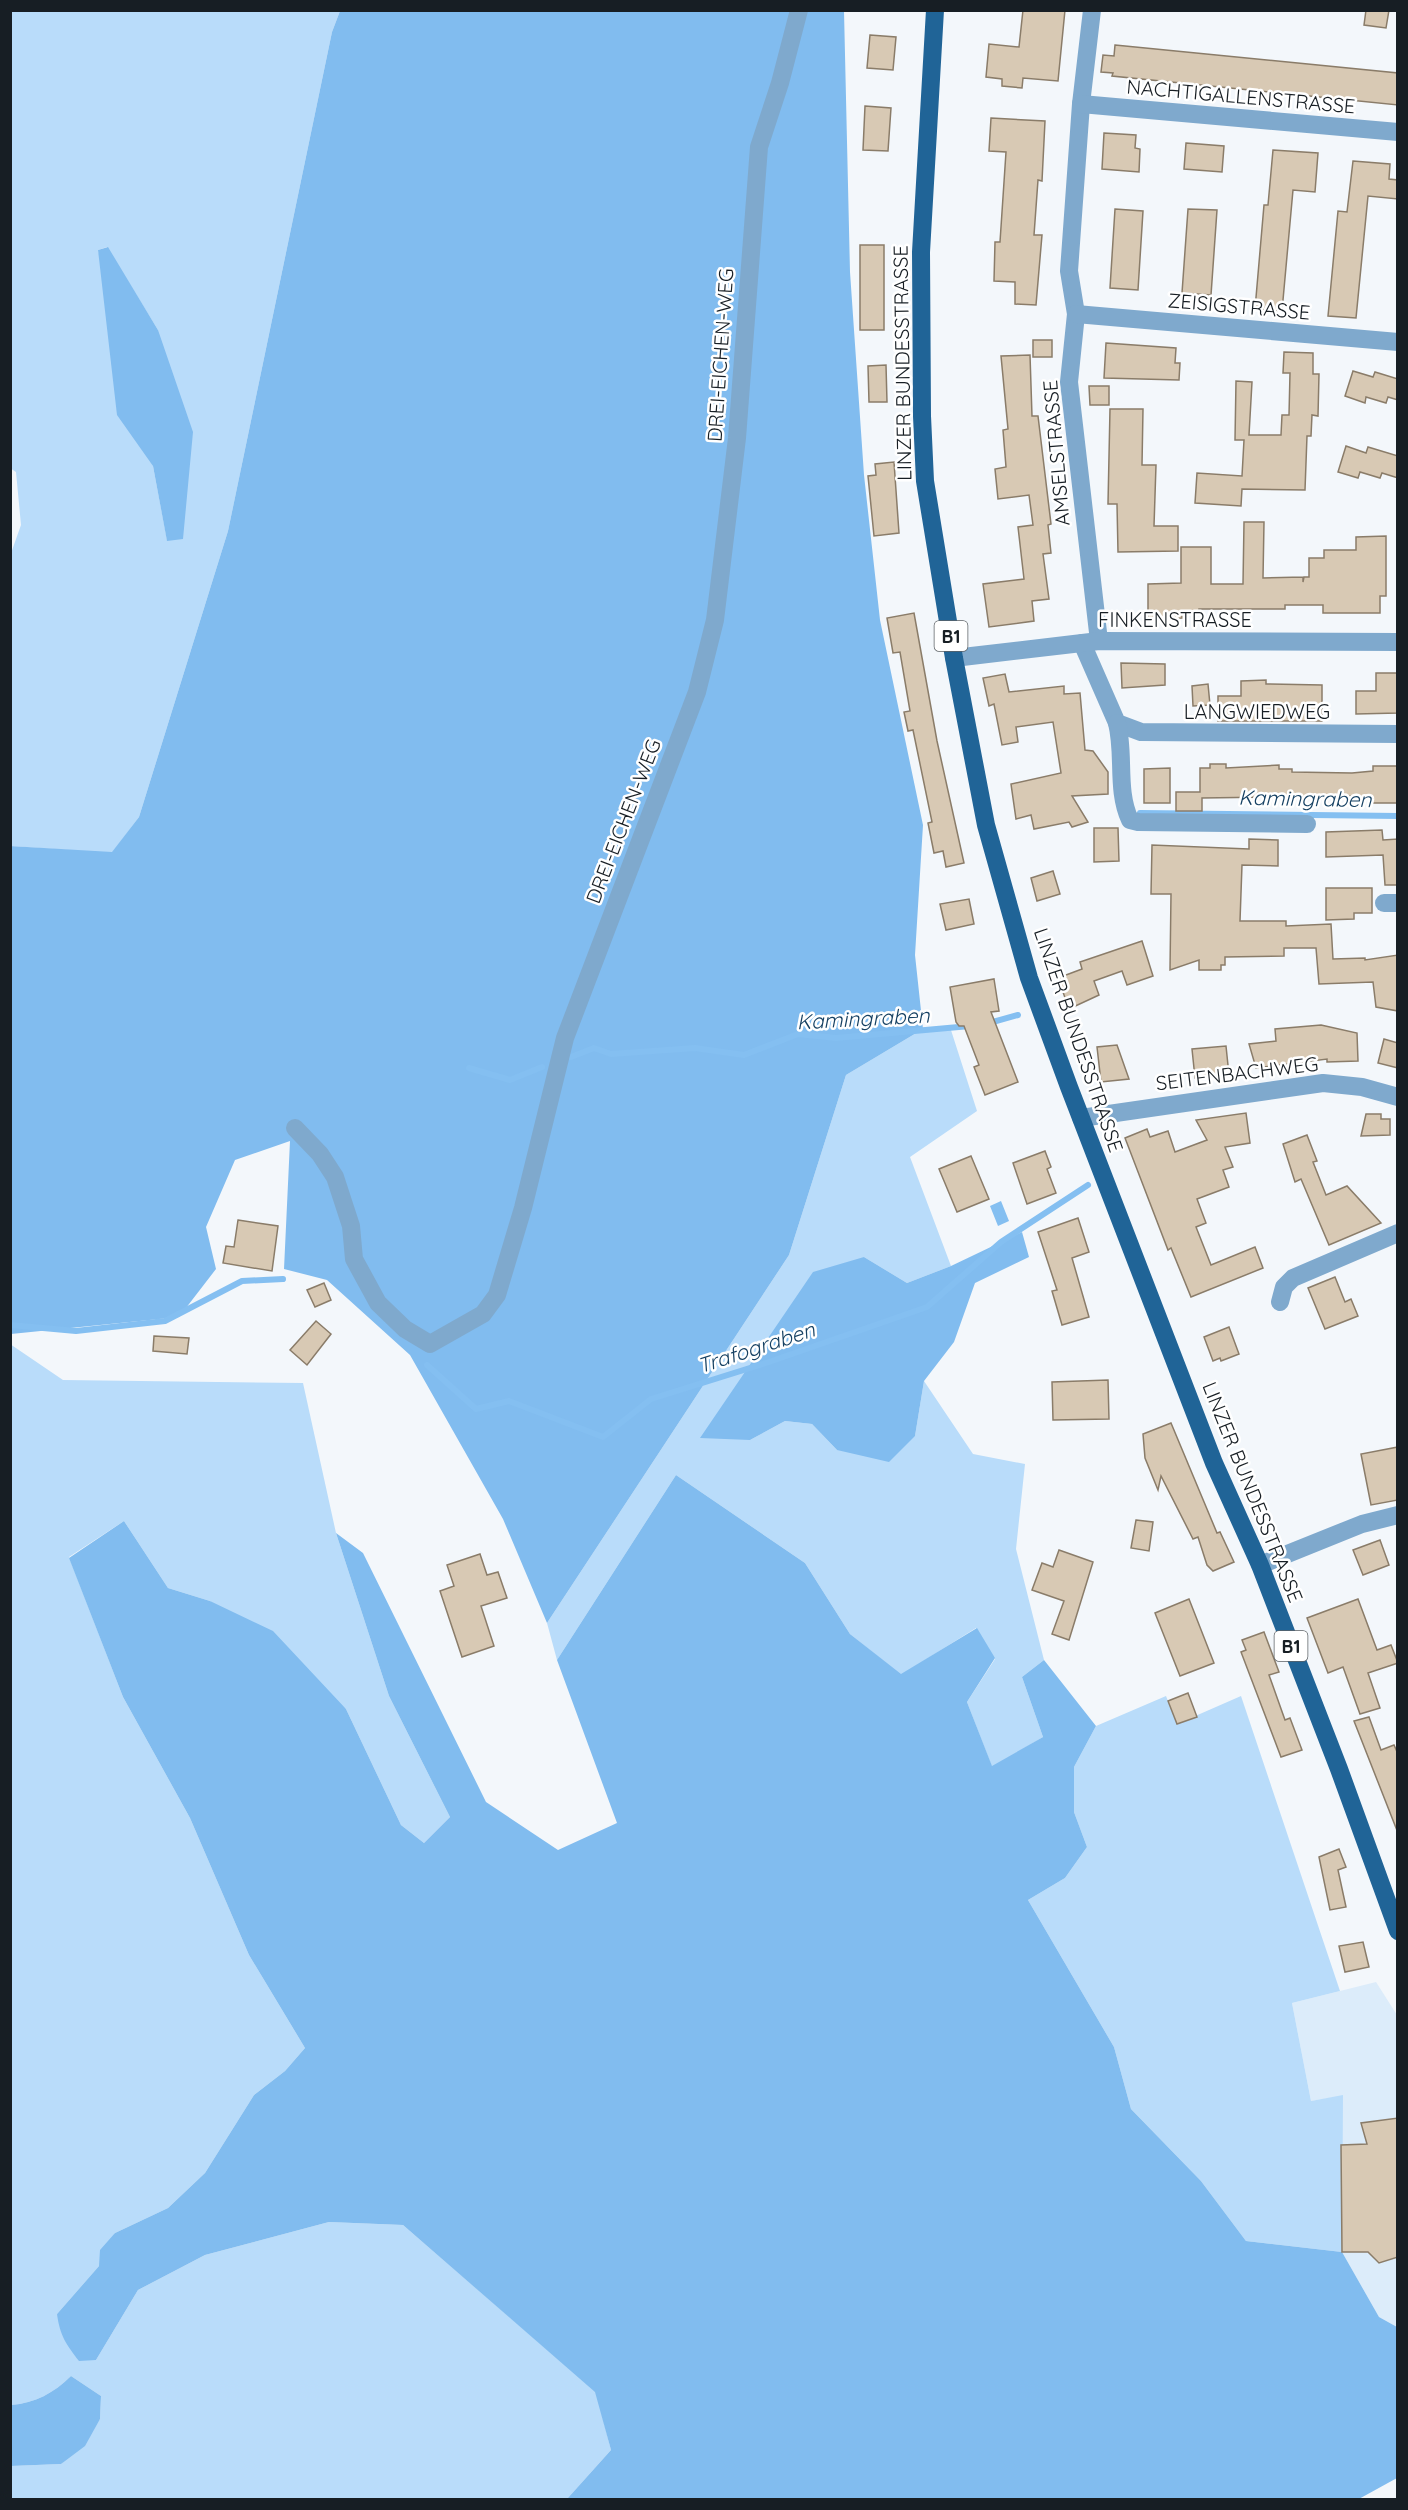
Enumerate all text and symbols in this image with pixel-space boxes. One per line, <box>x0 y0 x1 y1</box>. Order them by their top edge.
street label: NACHTIGALLENSTRASSE <box>1126 74 1356 118</box>
street label: LINZER BUNDESSTRASSE <box>887 245 917 481</box>
street label: DREI-EICHEN-WEG <box>701 267 739 443</box>
street label: ZEISIGSTRASSE <box>1167 287 1311 325</box>
street label: AMSELSTRASSE <box>1037 379 1075 527</box>
street label: FINKENSTRASSE <box>1098 607 1252 632</box>
road number: B1 <box>934 621 968 651</box>
street label: LANGWIEDWEG <box>1184 699 1330 724</box>
street label: DREI-EICHEN-WEG <box>580 735 666 907</box>
water label: Kamingraben <box>1238 784 1373 812</box>
street label: LINZER BUNDESSTRASSE <box>1029 925 1129 1155</box>
water label: Kamingraben <box>796 1001 931 1034</box>
street label: SEITENBACHWEG <box>1154 1051 1320 1095</box>
water label: Trafograben <box>694 1316 819 1378</box>
street label: LINZER BUNDESSTRASSE <box>1197 1378 1309 1606</box>
road number: B1 <box>1274 1631 1308 1661</box>

